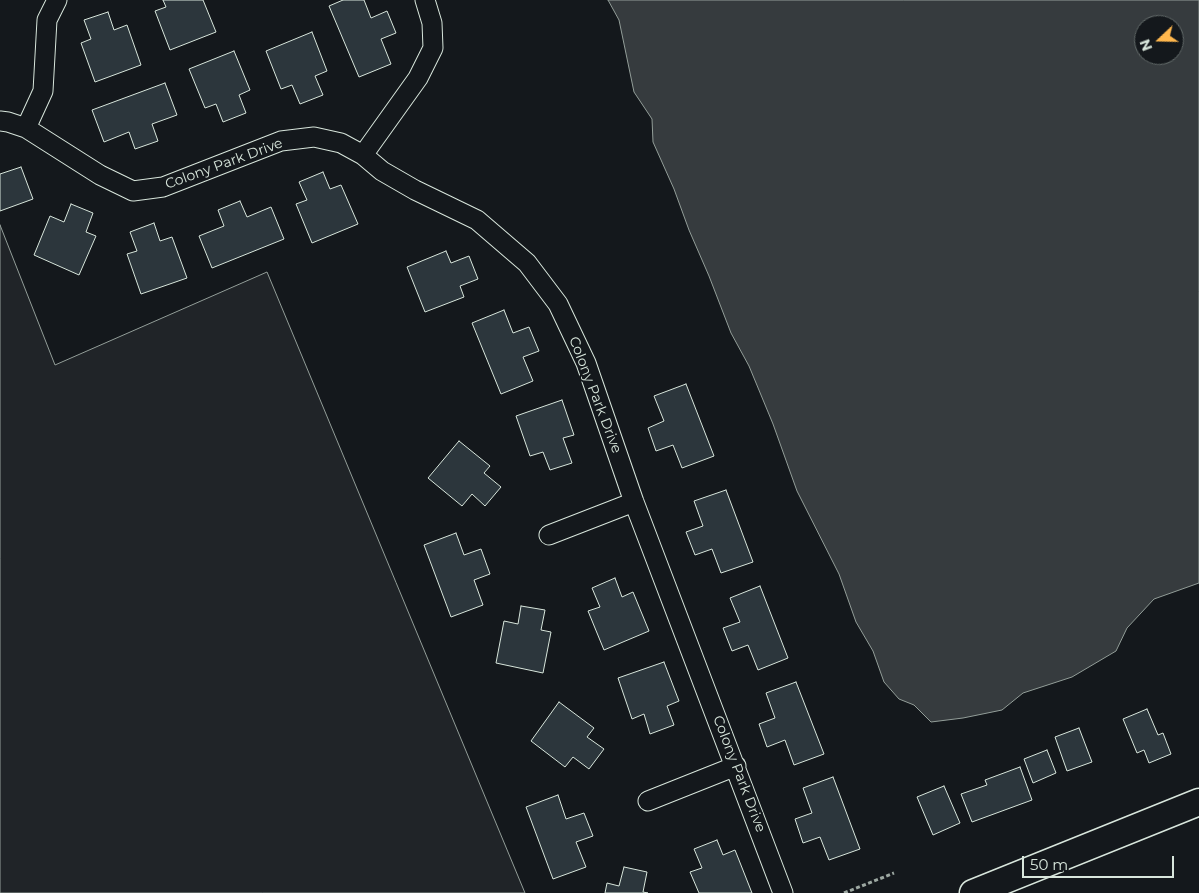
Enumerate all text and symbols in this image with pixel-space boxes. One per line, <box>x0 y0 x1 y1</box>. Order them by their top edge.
north arrow <box>1134 15 1184 65</box>
text: N <box>1136 37 1156 54</box>
street label: Colony Park Drive <box>163 135 285 193</box>
street label: Colony Park Drive <box>565 334 625 456</box>
street label: Colony Park Drive <box>709 713 769 835</box>
scale bar <box>1024 846 1176 878</box>
text: 50 m <box>1030 855 1068 874</box>

